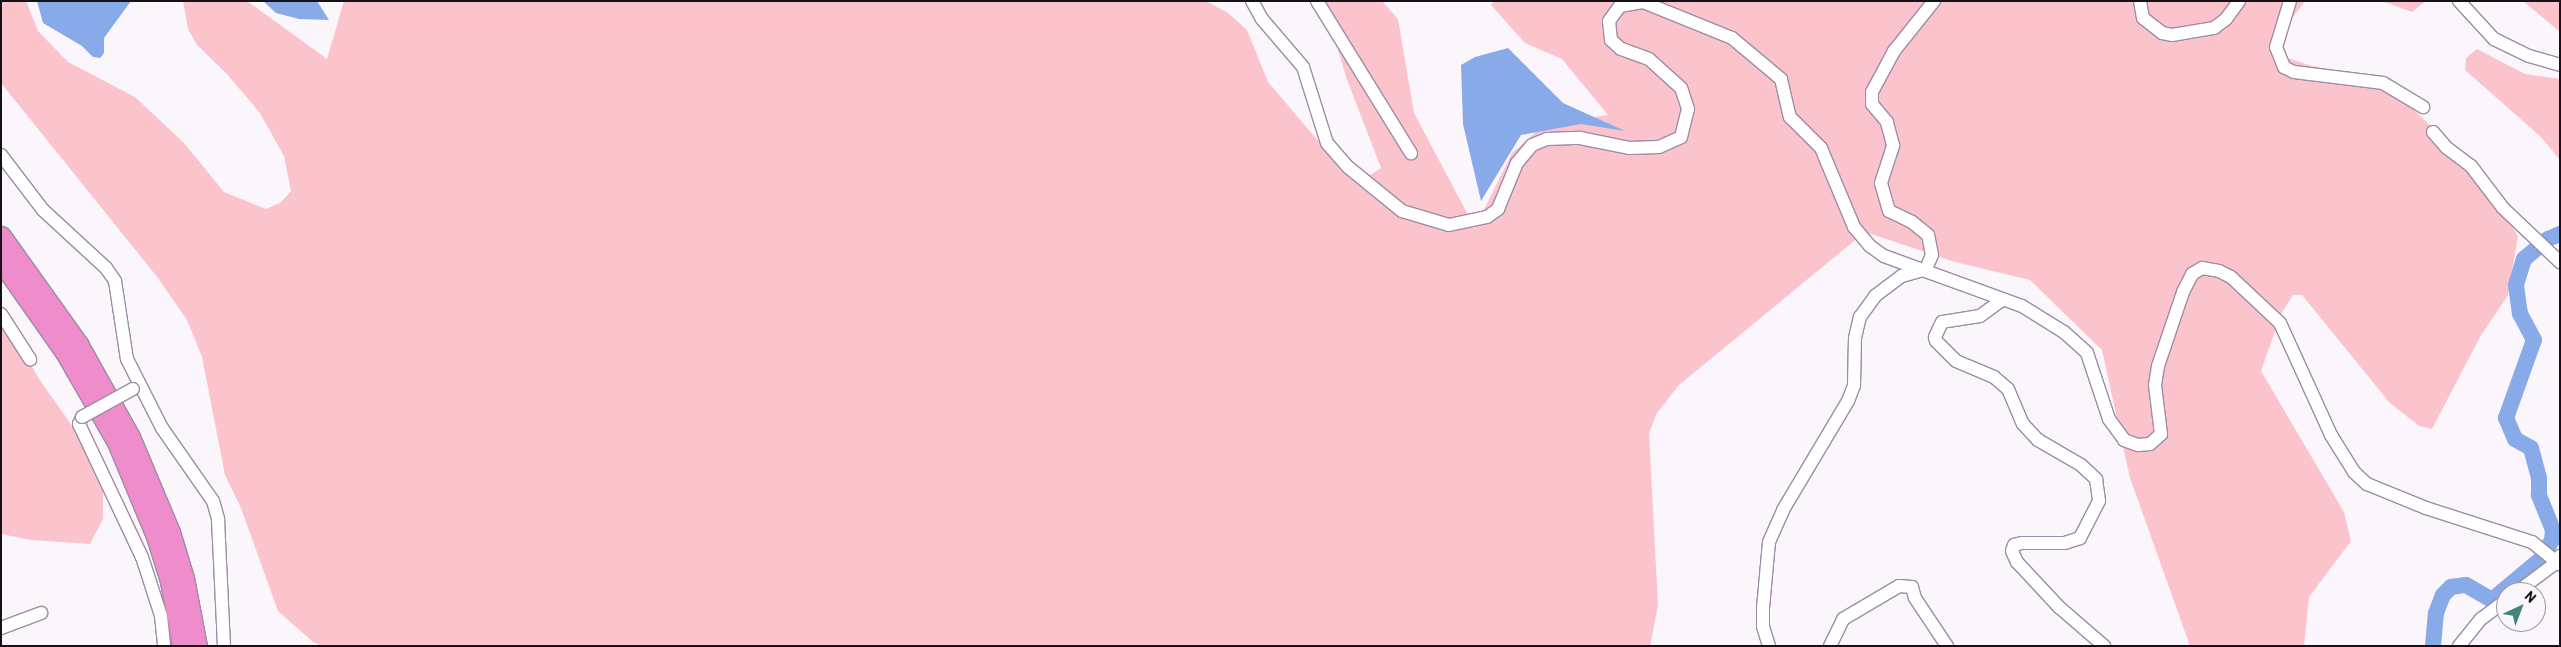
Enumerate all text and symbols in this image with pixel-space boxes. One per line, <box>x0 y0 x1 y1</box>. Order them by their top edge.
north arrow <box>2496 582 2546 632</box>
text: N <box>2522 587 2540 606</box>

